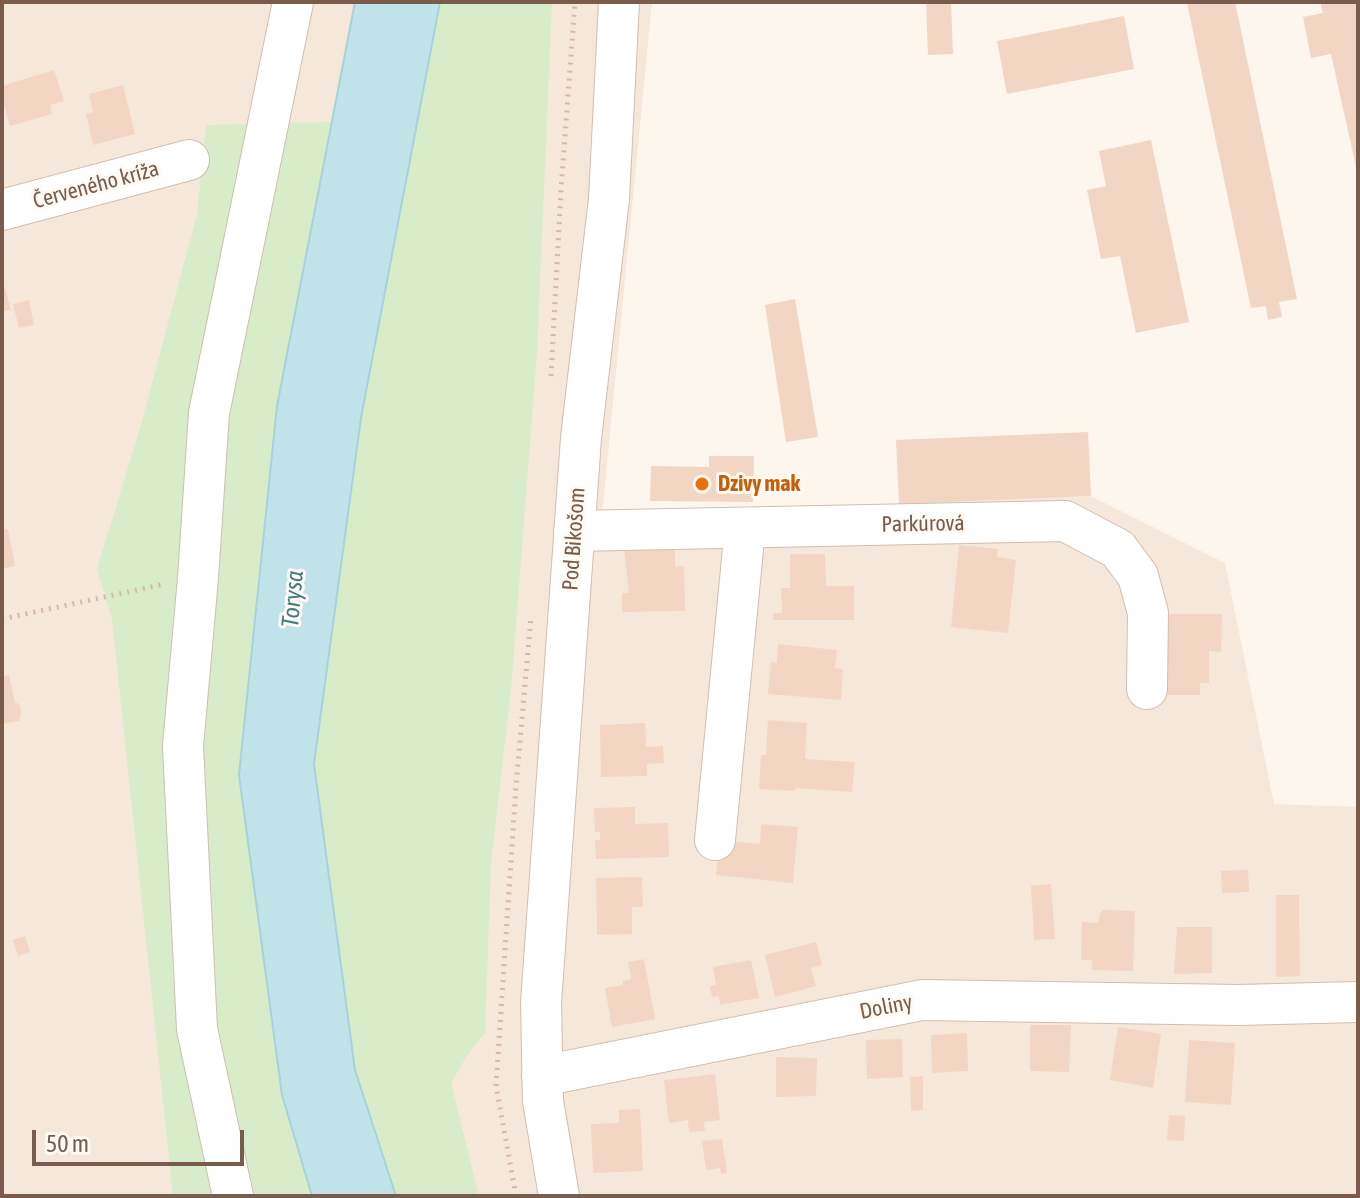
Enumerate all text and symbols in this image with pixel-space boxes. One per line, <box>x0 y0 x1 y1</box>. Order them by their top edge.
street label: Červeného kríža <box>30 156 162 214</box>
place label: Dzivy mak <box>718 471 800 497</box>
marker: Dzivy mak <box>693 475 711 493</box>
street label: Pod Bikošom <box>557 487 591 591</box>
street label: Parkúrová <box>881 510 965 538</box>
water label: Torysa <box>276 569 310 629</box>
street label: Doliny <box>857 989 915 1025</box>
scale bar <box>36 1114 248 1164</box>
text: 50 m <box>46 1130 89 1157</box>

